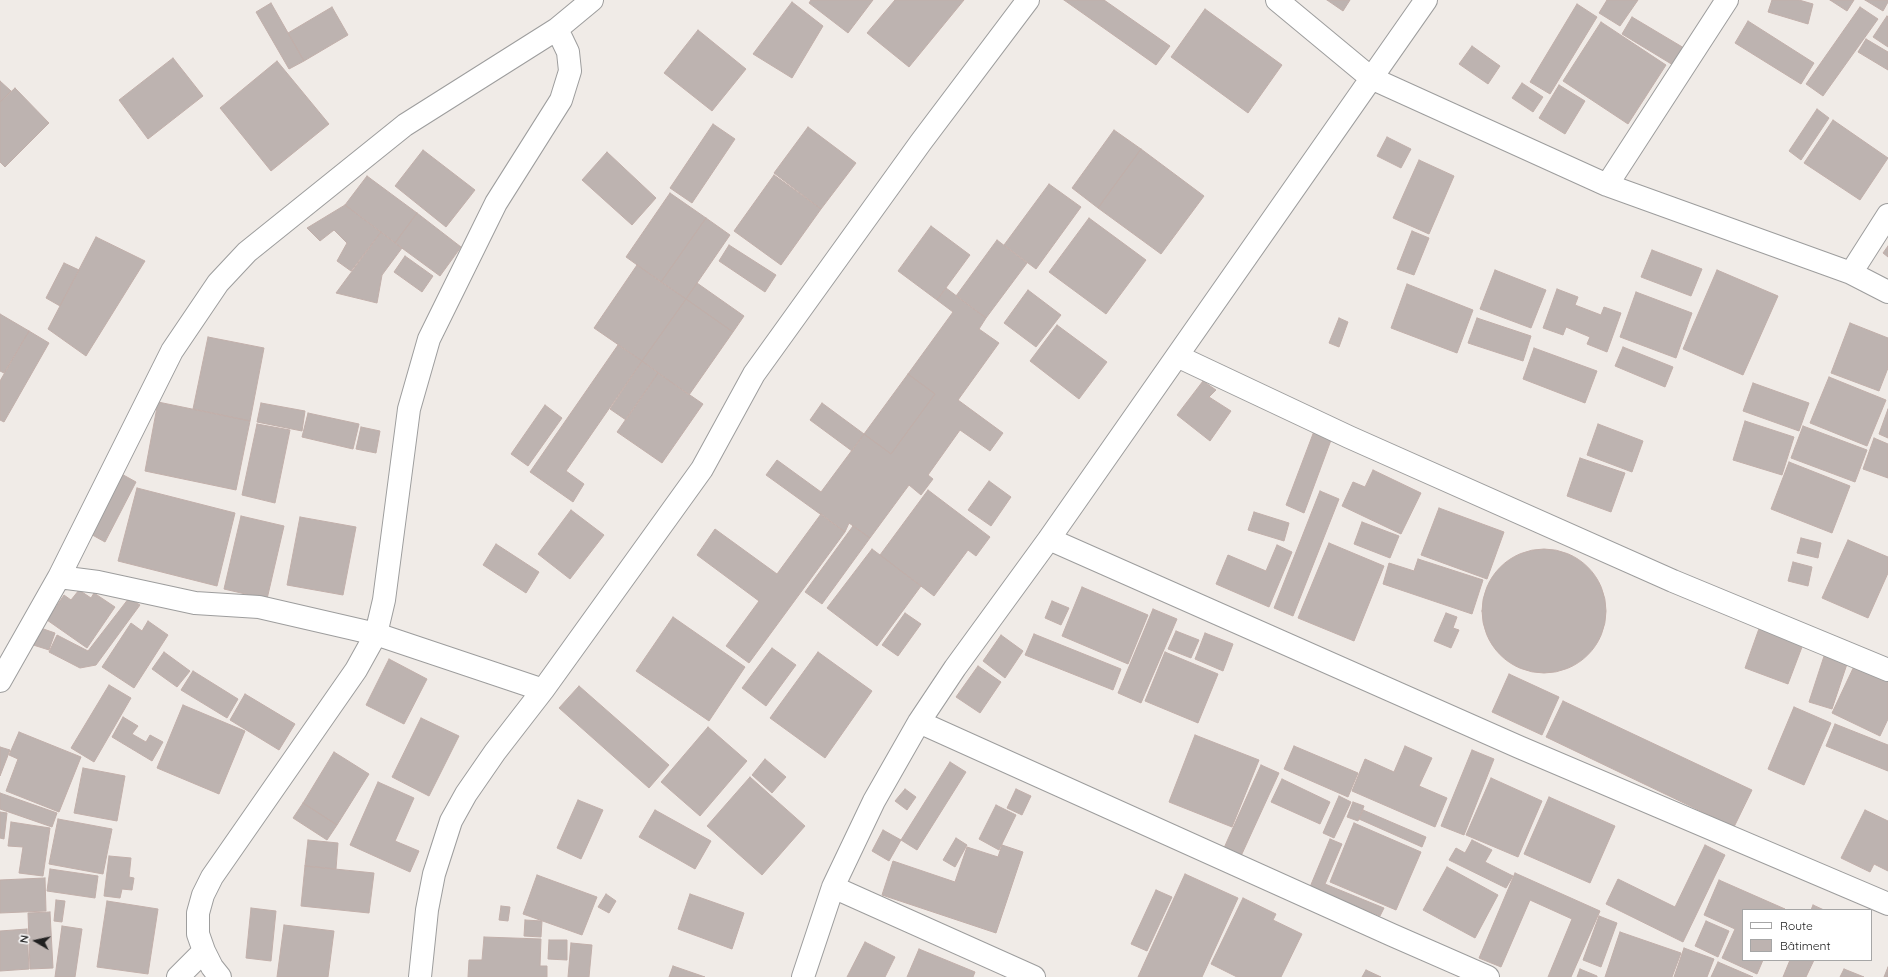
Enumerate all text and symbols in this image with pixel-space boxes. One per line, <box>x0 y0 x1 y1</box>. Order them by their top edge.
legend <box>1742 909 1872 961</box>
text: Route <box>1780 918 1813 933</box>
north arrow <box>16 921 56 961</box>
text: N <box>17 934 32 944</box>
text: Bâtiment <box>1780 938 1830 953</box>

